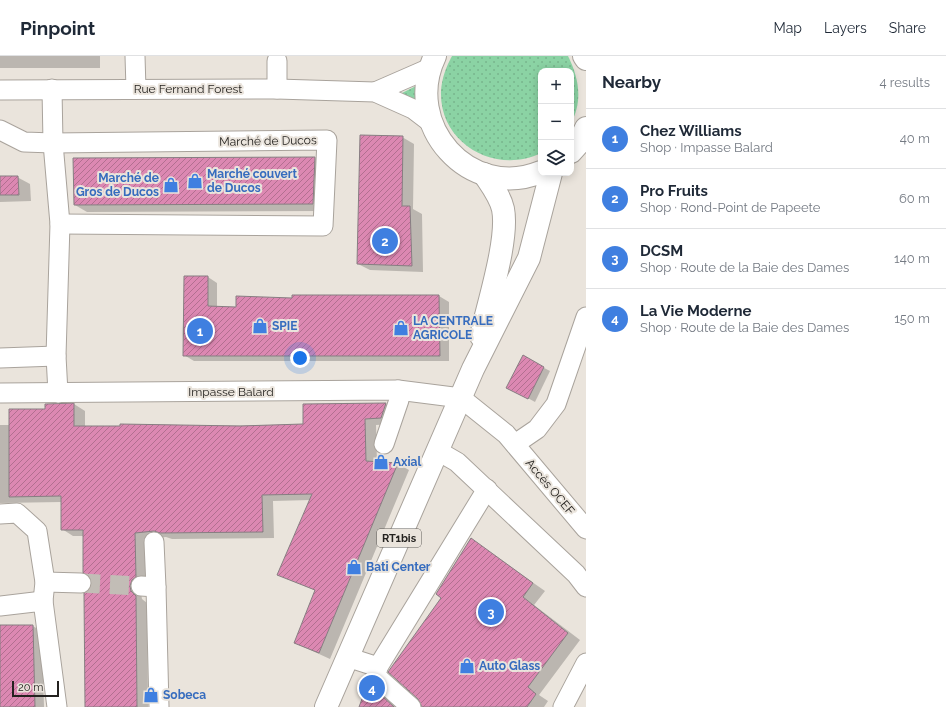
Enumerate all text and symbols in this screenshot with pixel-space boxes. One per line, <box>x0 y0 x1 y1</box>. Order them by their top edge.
text: Pinpoint <box>20 17 95 39</box>
text: Map <box>774 20 802 36</box>
text: Layers <box>824 20 867 36</box>
text: Share <box>889 20 926 36</box>
map controls <box>538 68 574 176</box>
button: + <box>538 68 574 104</box>
text: Nearby <box>602 72 661 92</box>
text: 4 results <box>879 75 930 90</box>
street label: Rue Fernand Forest <box>134 82 242 96</box>
button: − <box>538 104 574 140</box>
text: Chez Williams <box>640 122 742 140</box>
text: 1 <box>612 131 618 146</box>
text: 40 m <box>900 131 930 146</box>
street label: Marché de Ducos <box>219 133 317 149</box>
button: layers <box>538 140 574 176</box>
text: Shop · Impasse Balard <box>640 140 773 155</box>
place label: Marché couvert de Ducos <box>207 167 297 195</box>
place label: Marché de Gros de Ducos <box>76 171 159 199</box>
shop icon: Marché couvert de Ducos <box>186 172 204 190</box>
shop icon: Marché de Gros de Ducos <box>162 176 180 194</box>
text: Pro Fruits <box>640 182 708 200</box>
text: 2 <box>611 191 619 206</box>
text: 60 m <box>899 191 930 206</box>
text: Shop · Rond-Point de Papeete <box>640 200 820 215</box>
pin: 2 <box>372 226 398 256</box>
text: DCSM <box>640 242 683 260</box>
text: 3 <box>611 251 619 266</box>
text: 140 m <box>894 251 930 266</box>
text: Shop · Route de la Baie des Dames <box>640 260 849 275</box>
text: La Vie Moderne <box>640 302 751 320</box>
text: 4 <box>611 311 619 326</box>
text: 150 m <box>894 311 930 326</box>
place label: LA CENTRALE AGRICOLE <box>413 314 493 342</box>
pin: 1 <box>187 316 213 346</box>
shop icon: SPIE <box>251 317 269 335</box>
place label: SPIE <box>272 319 297 333</box>
shop icon: LA CENTRALE AGRICOLE <box>392 319 410 337</box>
text: Shop · Route de la Baie des Dames <box>640 320 849 335</box>
your location <box>290 348 310 368</box>
street label: Impasse Balard <box>188 385 274 399</box>
shop icon: Axial <box>372 453 390 471</box>
place label: Axial <box>393 455 421 469</box>
street label: Accès OCEF <box>523 456 577 518</box>
road number: RT1bis <box>377 529 421 547</box>
shop icon: Bati Center <box>345 558 363 576</box>
place label: Bati Center <box>366 560 431 574</box>
pin: 3 <box>478 597 504 627</box>
shop icon: Auto Glass <box>458 657 476 675</box>
place label: Auto Glass <box>479 659 540 673</box>
pin: 4 <box>359 673 385 703</box>
scale bar <box>12 679 59 698</box>
text: 20 m <box>18 681 43 694</box>
shop icon: Sobeca <box>142 686 160 704</box>
place label: Sobeca <box>163 688 206 702</box>

